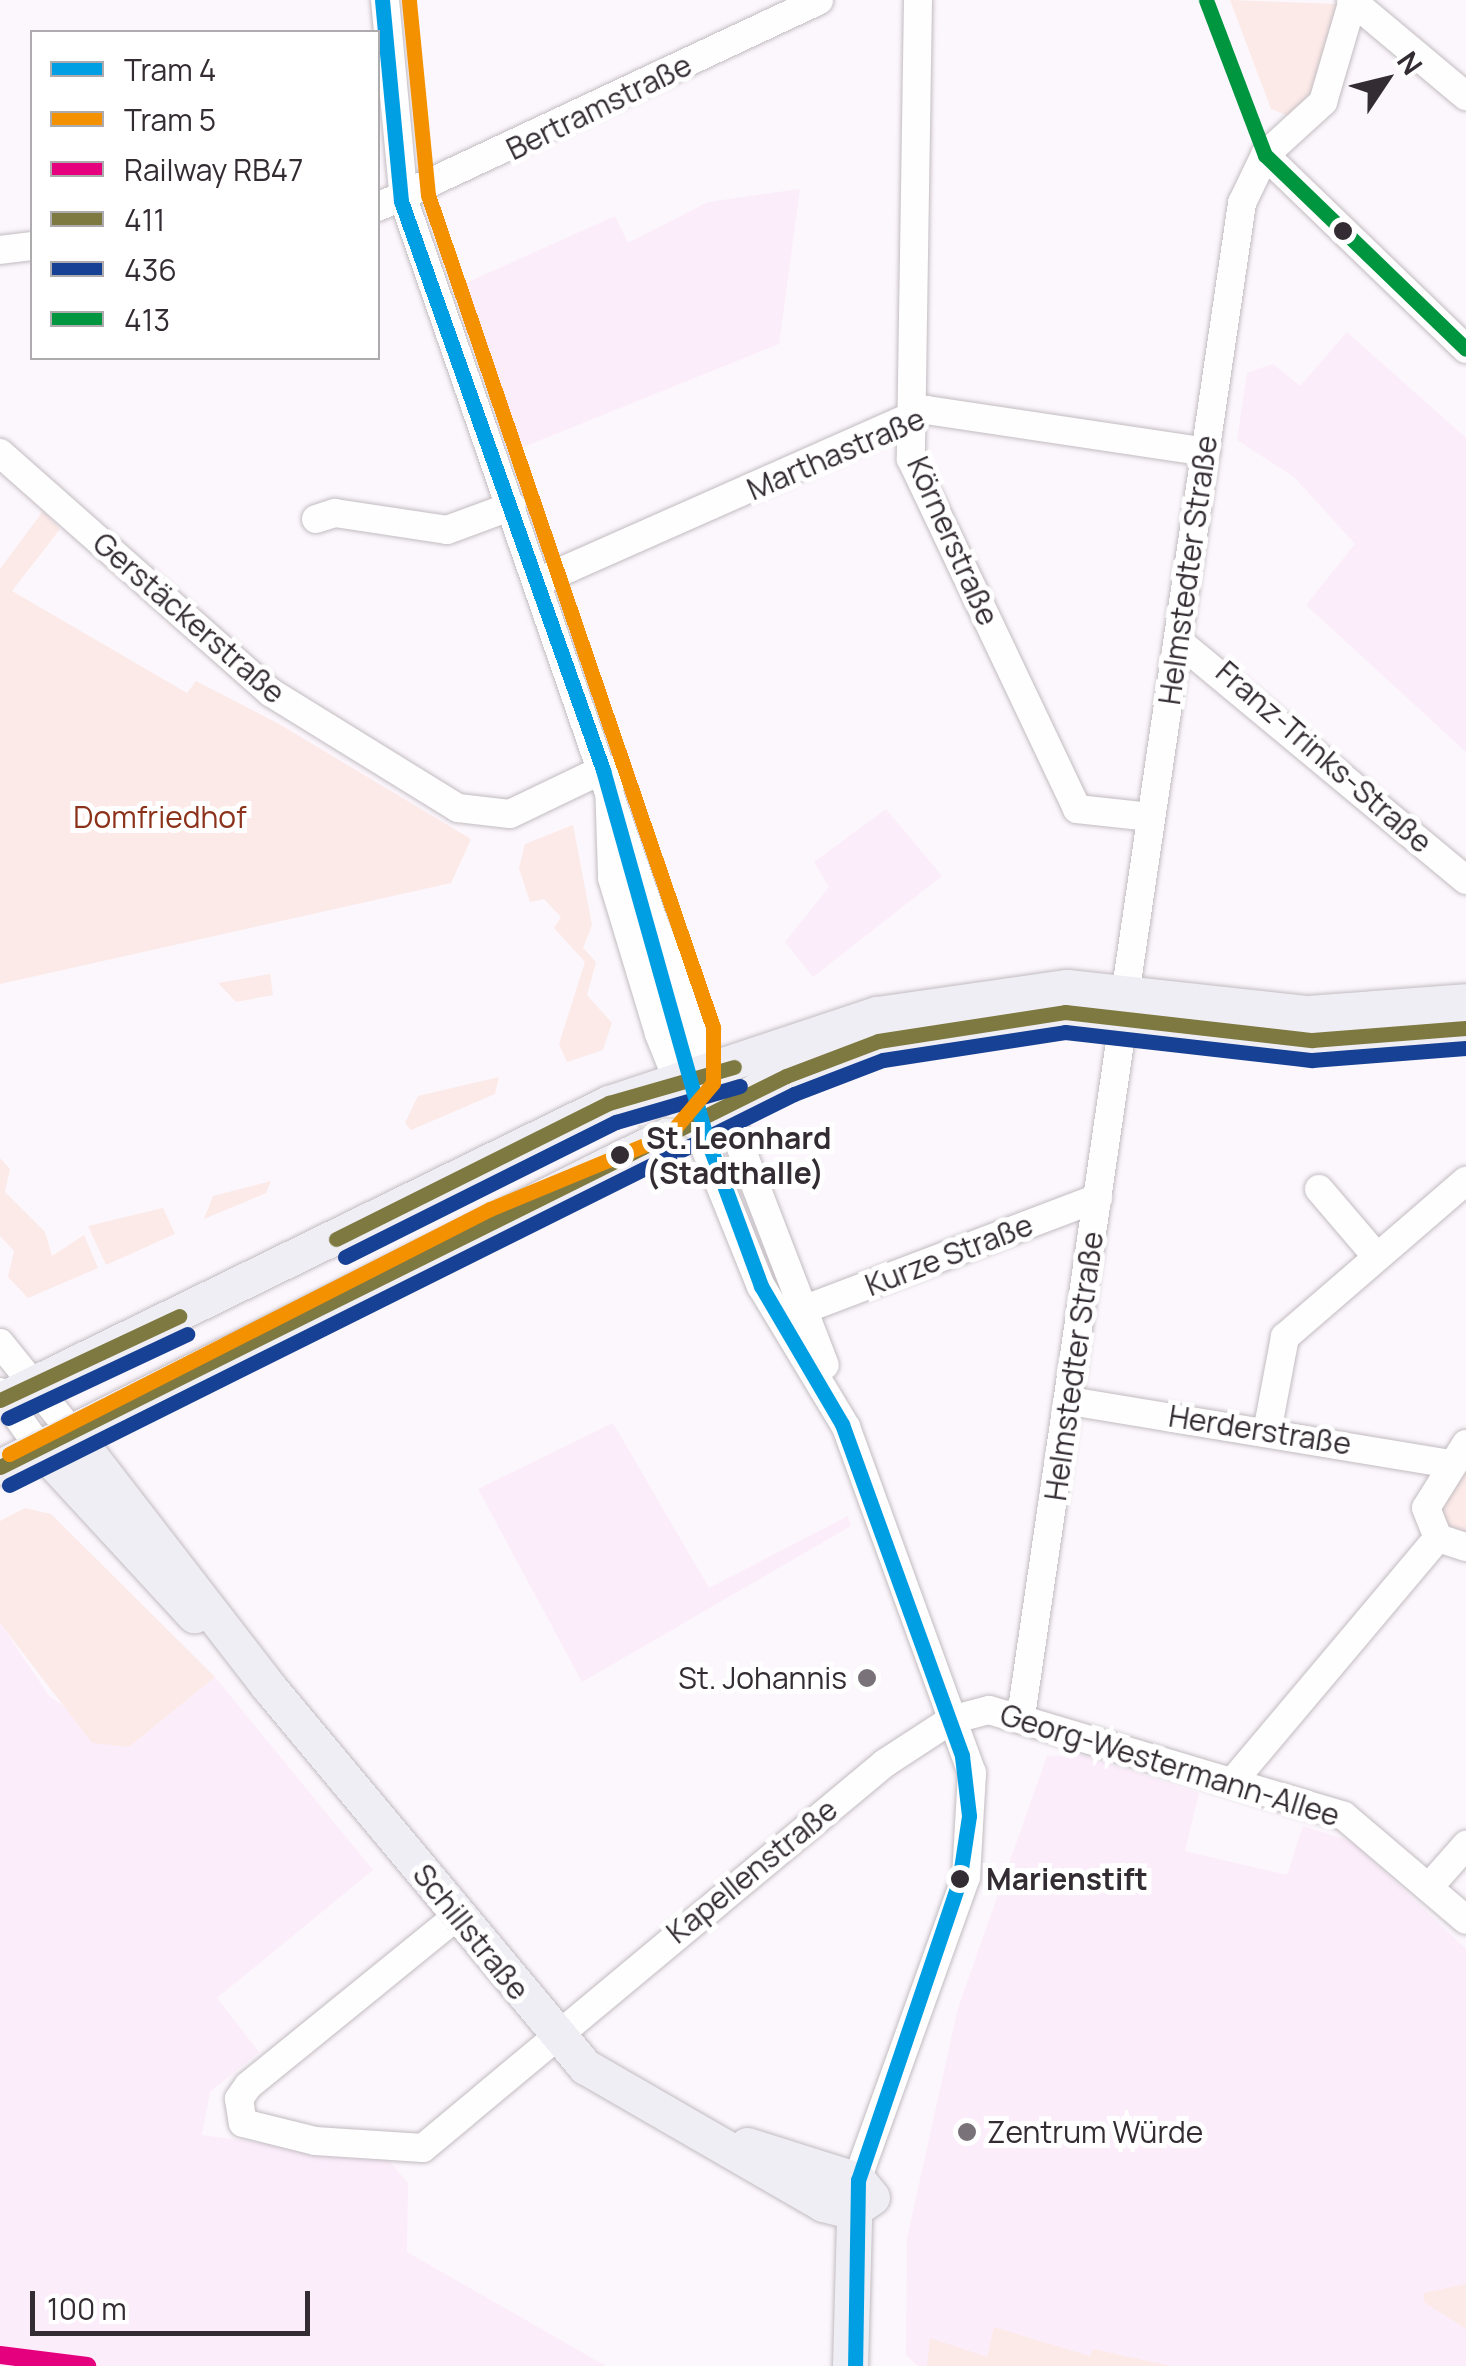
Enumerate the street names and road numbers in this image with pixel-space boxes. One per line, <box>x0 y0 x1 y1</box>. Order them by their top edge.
street label: Bertramstraße <box>501 47 697 167</box>
street label: Marthastraße <box>742 400 930 508</box>
street label: Helmstedter Straße <box>1151 433 1225 707</box>
street label: Körnerstraße <box>900 451 1006 631</box>
street label: Gerstäckerstraße <box>86 525 292 711</box>
street label: Franz-Trinks-Straße <box>1209 654 1439 860</box>
street label: Kurze Straße <box>860 1207 1038 1303</box>
street label: Helmstedter Straße <box>1037 1229 1111 1503</box>
street label: Herderstraße <box>1166 1398 1354 1462</box>
street label: Georg-Westermann-Allee <box>996 1696 1344 1834</box>
street label: Kapellenstraße <box>660 1791 844 1951</box>
street label: Schillstraße <box>405 1857 537 2007</box>

